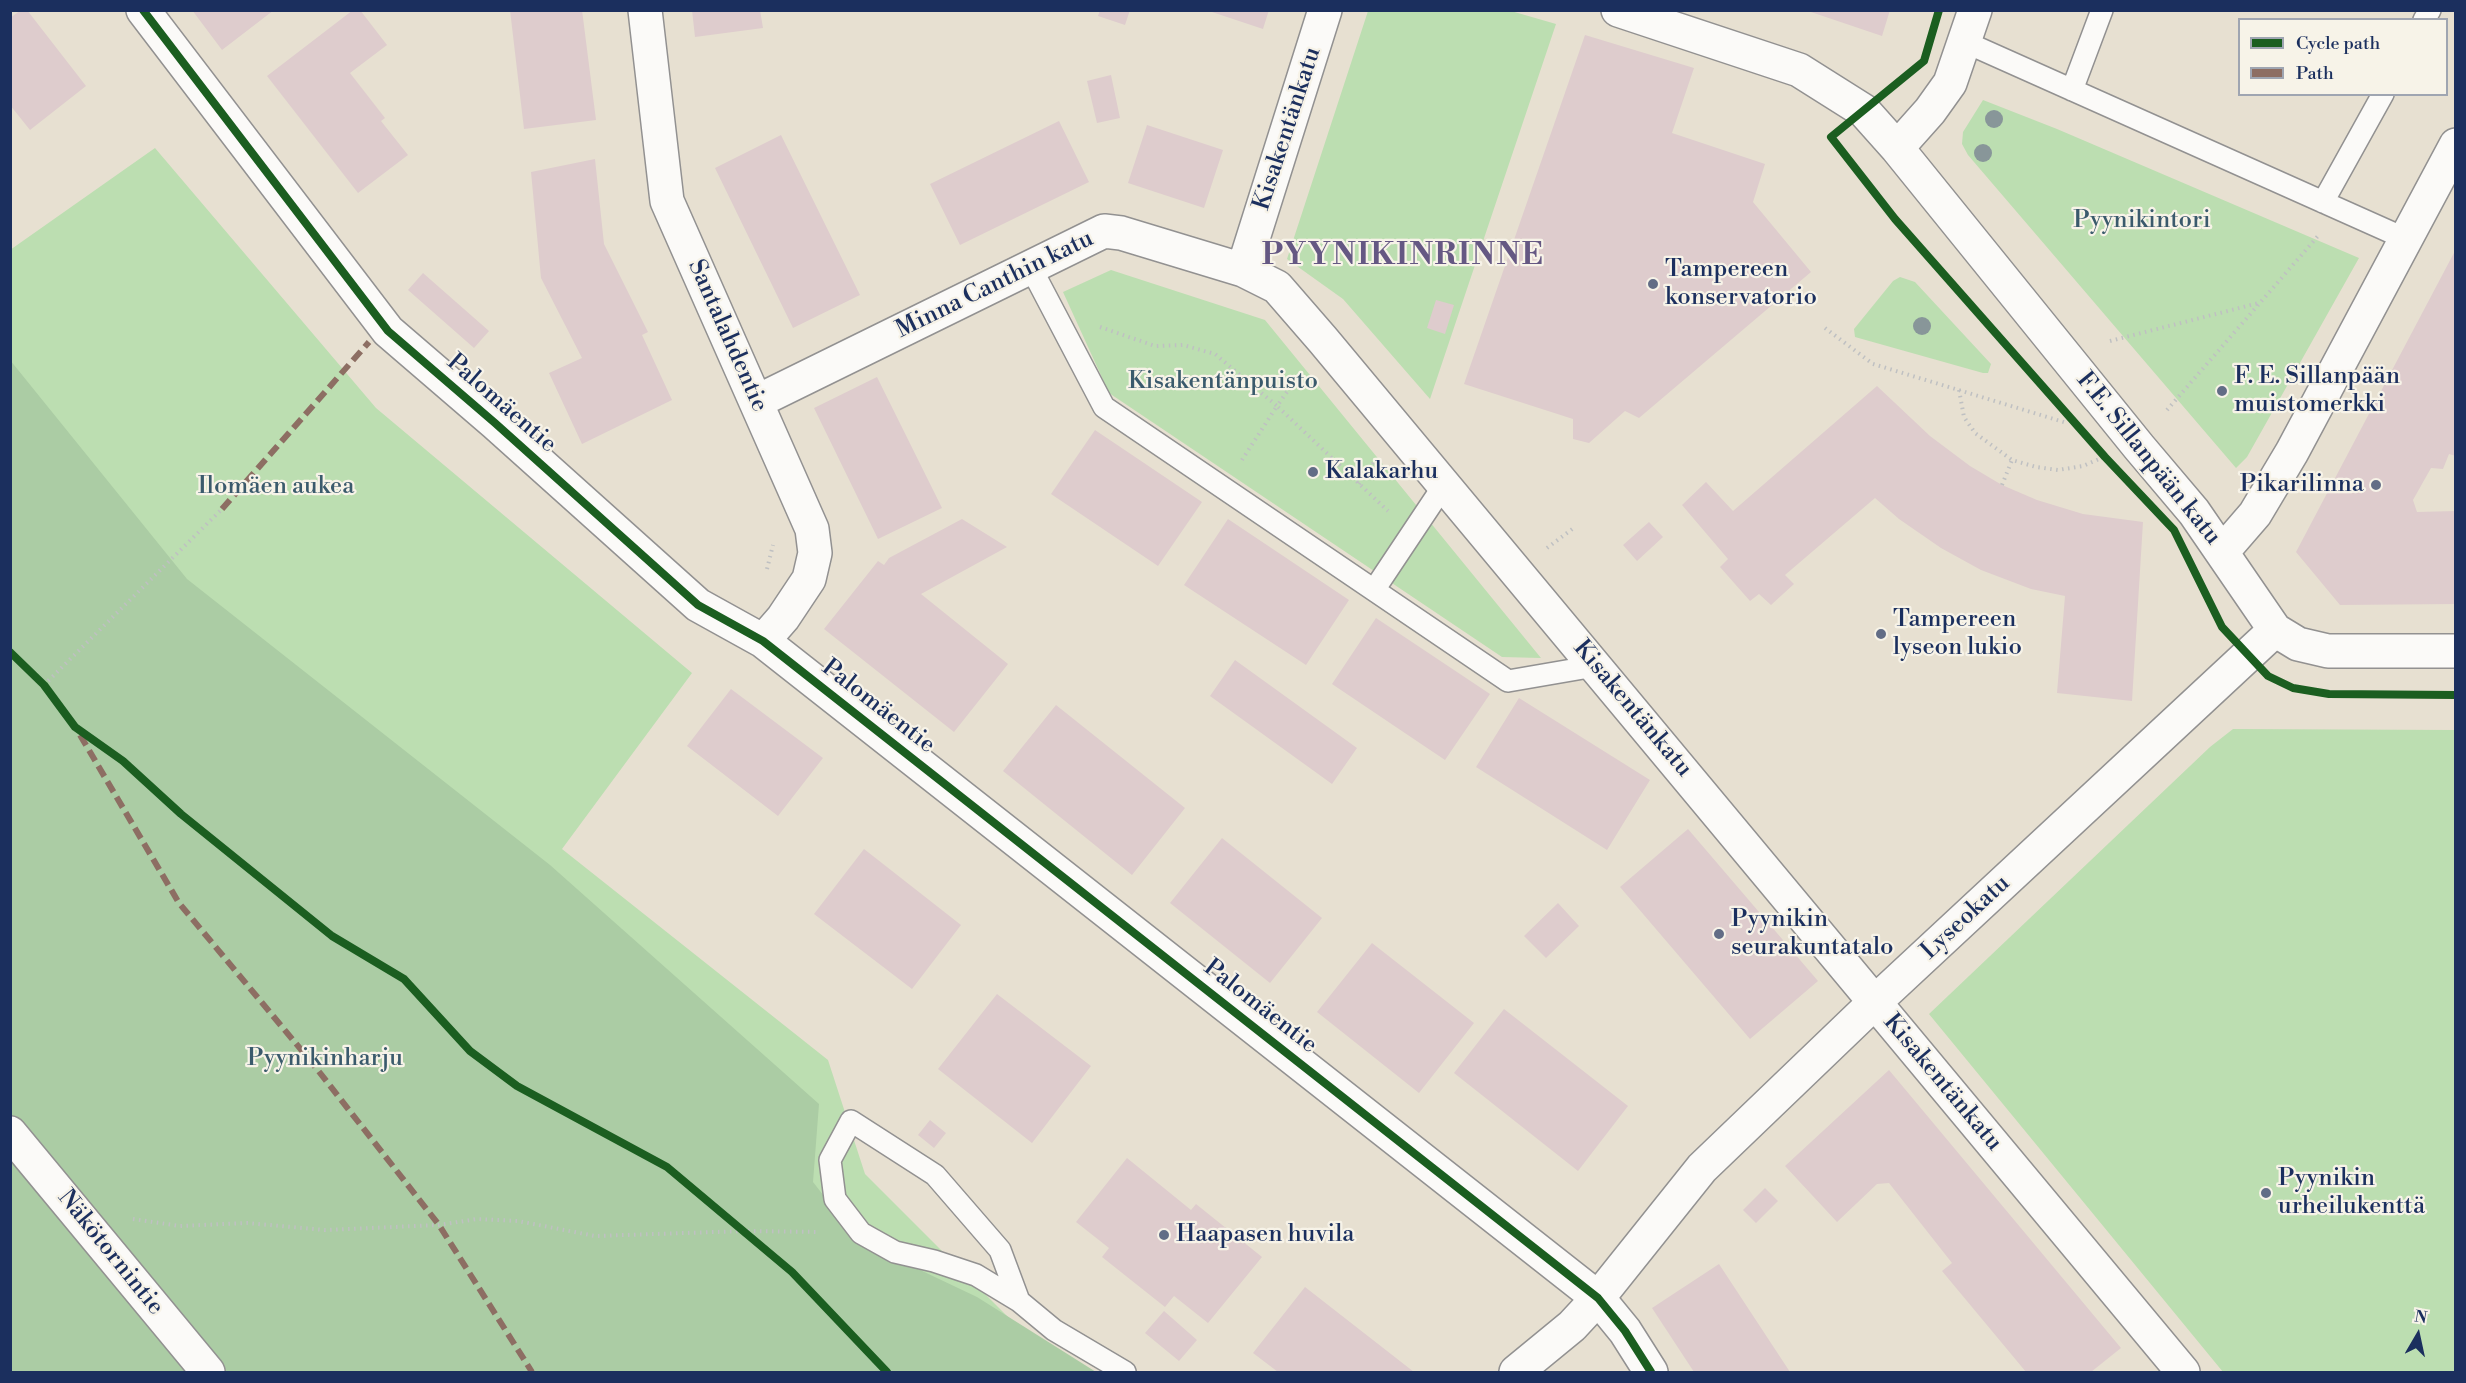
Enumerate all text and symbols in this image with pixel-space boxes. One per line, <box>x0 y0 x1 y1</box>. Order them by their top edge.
legend <box>2238 18 2448 96</box>
text: Cycle path <box>2296 32 2380 55</box>
street label: Kisakentänkatu <box>1248 44 1328 214</box>
text: Path <box>2296 62 2334 85</box>
park label: Pyynikintori <box>2073 207 2211 235</box>
street label: Minna Canthin katu <box>892 225 1098 345</box>
district label: PYYNIKINRINNE <box>1262 239 1544 275</box>
street label: Santalahdentie <box>681 256 773 416</box>
place label: Tampereen konservatorio <box>1665 256 1817 312</box>
marker: Tampereen konservatorio <box>1646 277 1660 291</box>
street label: Palomäentie <box>440 349 562 459</box>
place label: F. E. Sillanpään muistomerkki <box>2234 363 2400 419</box>
street label: F.E. Sillanpään katu <box>2070 367 2226 551</box>
park label: Kisakentänpuisto <box>1128 368 1318 396</box>
marker: F. E. Sillanpään muistomerkki <box>2215 384 2229 398</box>
place label: Kalakarhu <box>1325 458 1438 486</box>
marker: Kalakarhu <box>1306 465 1320 479</box>
place label: Pikarilinna <box>2240 471 2364 499</box>
park label: Ilomäen aukea <box>198 473 354 501</box>
marker: Pikarilinna <box>2369 478 2383 492</box>
place label: Tampereen lyseon lukio <box>1893 606 2022 662</box>
marker: Tampereen lyseon lukio <box>1874 627 1888 641</box>
street label: Kisakentänkatu <box>1566 635 1698 783</box>
street label: Palomäentie <box>816 654 940 760</box>
street label: Lyseokatu <box>1916 870 2016 966</box>
place label: Pyynikin seurakuntatalo <box>1731 906 1894 962</box>
marker: Pyynikin seurakuntatalo <box>1712 927 1726 941</box>
street label: Palomäentie <box>1198 954 1322 1060</box>
street label: Kisakentänkatu <box>1876 1009 2008 1157</box>
park label: Pyynikinharju <box>247 1045 403 1073</box>
place label: Pyynikin urheilukenttä <box>2278 1165 2425 1221</box>
street label: Näkötornintie <box>51 1185 169 1321</box>
marker: Pyynikin urheilukenttä <box>2259 1186 2273 1200</box>
place label: Haapasen huvila <box>1176 1221 1355 1249</box>
marker: Haapasen huvila <box>1157 1228 1171 1242</box>
north arrow <box>2388 1305 2448 1365</box>
text: N <box>2413 1306 2429 1328</box>

